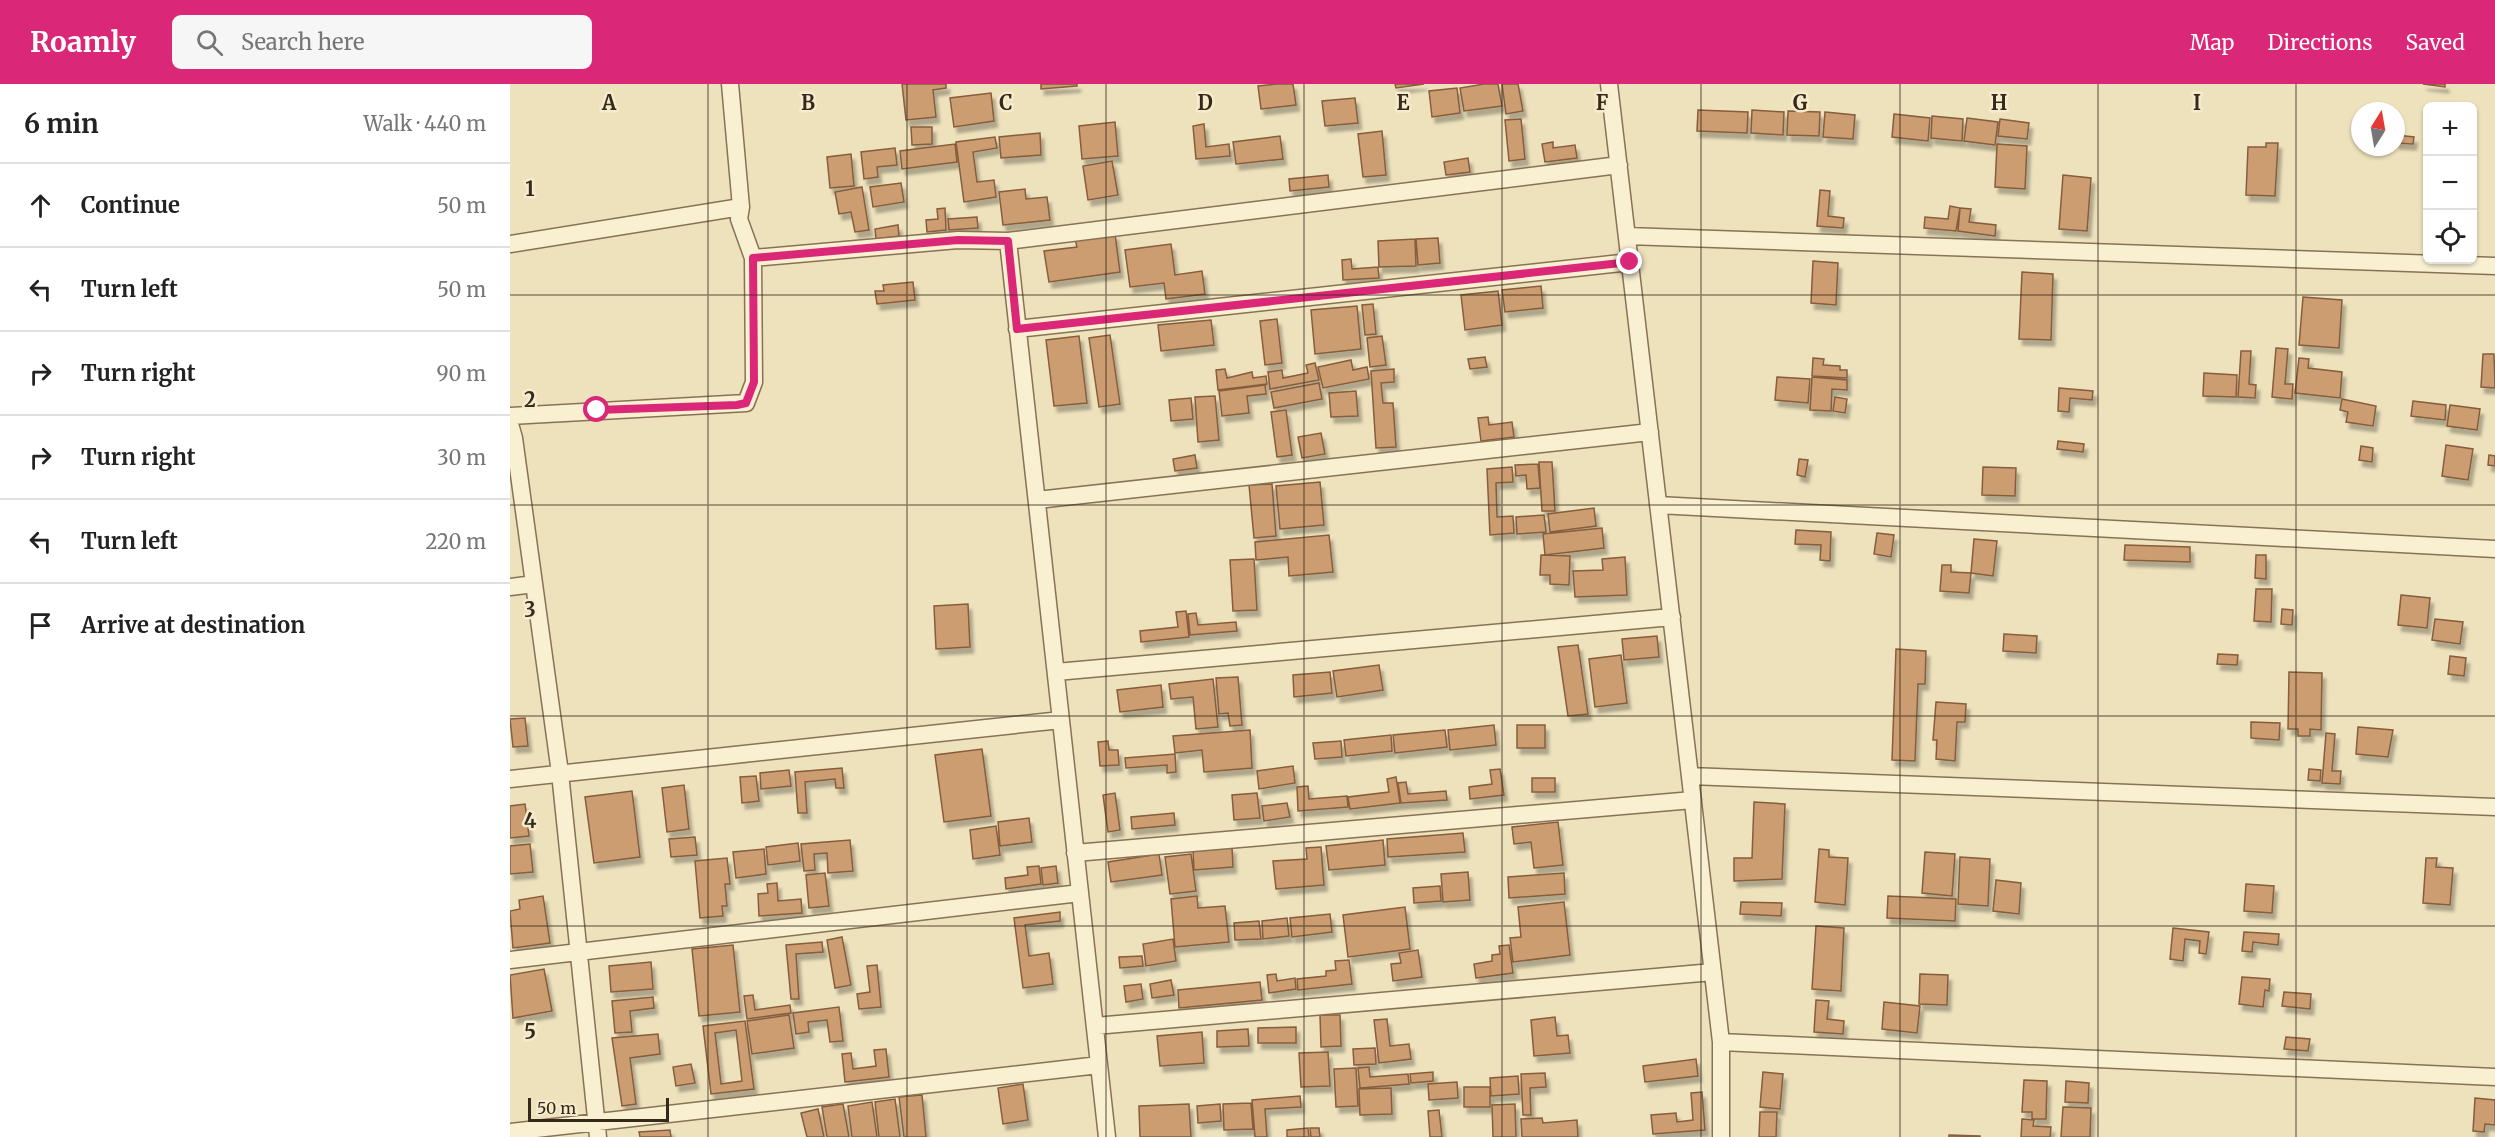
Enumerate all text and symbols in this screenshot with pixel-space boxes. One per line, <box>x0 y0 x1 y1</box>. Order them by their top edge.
search box <box>172 15 592 69</box>
text: Roamly <box>30 24 136 60</box>
icon: search <box>193 26 226 59</box>
text: Search here <box>241 28 364 56</box>
text: Map <box>2190 29 2234 56</box>
text: Directions <box>2267 29 2372 56</box>
text: Saved <box>2405 29 2465 56</box>
text: A <box>601 90 617 115</box>
text: B <box>801 90 815 115</box>
text: C <box>999 90 1013 115</box>
text: D <box>1197 90 1213 115</box>
text: E <box>1396 90 1410 115</box>
text: F <box>1596 90 1609 115</box>
text: G <box>1793 90 1808 115</box>
text: H <box>1991 90 2007 115</box>
text: I <box>2193 90 2201 115</box>
north arrow <box>2351 102 2405 156</box>
map controls <box>2423 102 2477 264</box>
button: + <box>2423 102 2477 156</box>
text: 6 min <box>24 107 99 140</box>
text: Walk · 440 m <box>364 111 486 136</box>
button: − <box>2423 156 2477 210</box>
text: 1 <box>525 176 535 201</box>
icon: ahead <box>24 189 57 222</box>
text: Continue <box>81 191 180 219</box>
text: 50 m <box>437 193 486 218</box>
button: locate <box>2423 210 2477 264</box>
route end <box>1616 248 1642 274</box>
icon: left <box>24 273 57 306</box>
text: Turn left <box>81 275 178 303</box>
text: 50 m <box>437 277 486 302</box>
icon: right <box>24 357 57 390</box>
text: Turn right <box>81 359 195 387</box>
text: 90 m <box>436 361 486 386</box>
text: 2 <box>524 387 536 412</box>
route start <box>583 396 609 422</box>
icon: right <box>24 441 57 474</box>
text: Turn right <box>81 443 195 471</box>
text: 30 m <box>437 445 486 470</box>
icon: left <box>24 525 57 558</box>
text: Turn left <box>81 527 178 555</box>
text: 220 m <box>426 529 486 554</box>
text: 3 <box>524 597 536 622</box>
icon: arrive <box>24 609 57 642</box>
text: Arrive at destination <box>81 611 305 639</box>
text: 4 <box>524 808 537 833</box>
text: 5 <box>524 1019 536 1044</box>
scale bar <box>528 1095 669 1122</box>
text: 50 m <box>537 1098 576 1118</box>

